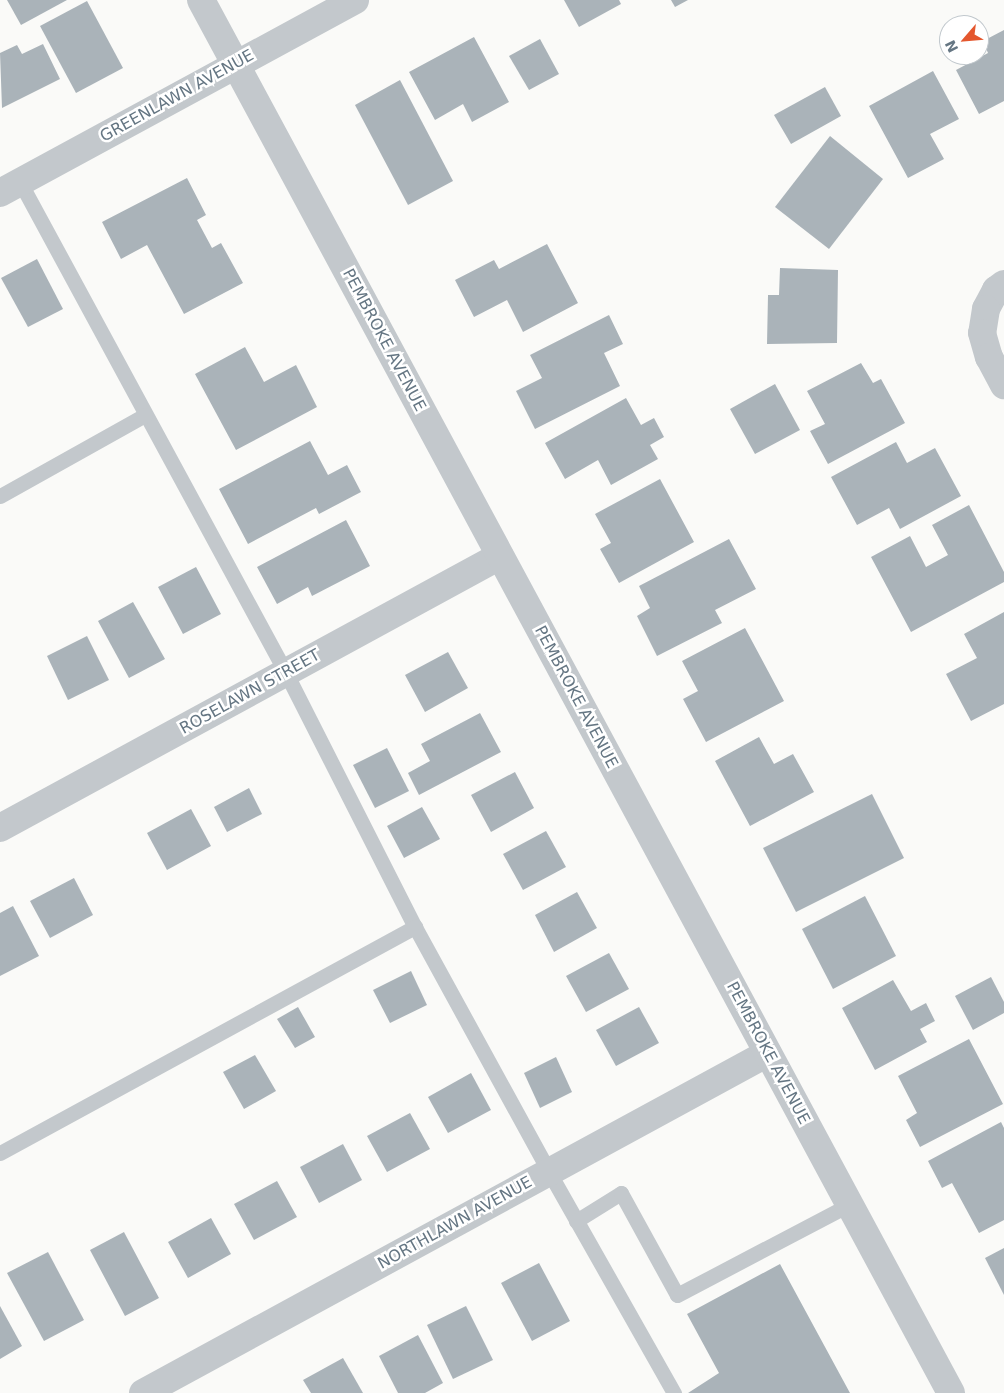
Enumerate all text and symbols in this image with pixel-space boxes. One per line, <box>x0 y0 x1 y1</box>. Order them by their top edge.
north arrow <box>939 15 989 65</box>
text: N <box>942 38 961 55</box>
street label: GREENLAWN AVENUE <box>97 46 257 146</box>
street label: PEMBROKE AVENUE <box>338 265 430 415</box>
street label: PEMBROKE AVENUE <box>530 622 622 772</box>
street label: ROSELAWN STREET <box>177 645 323 739</box>
street label: PEMBROKE AVENUE <box>722 978 814 1128</box>
street label: NORTHLAWN AVENUE <box>375 1173 535 1273</box>

